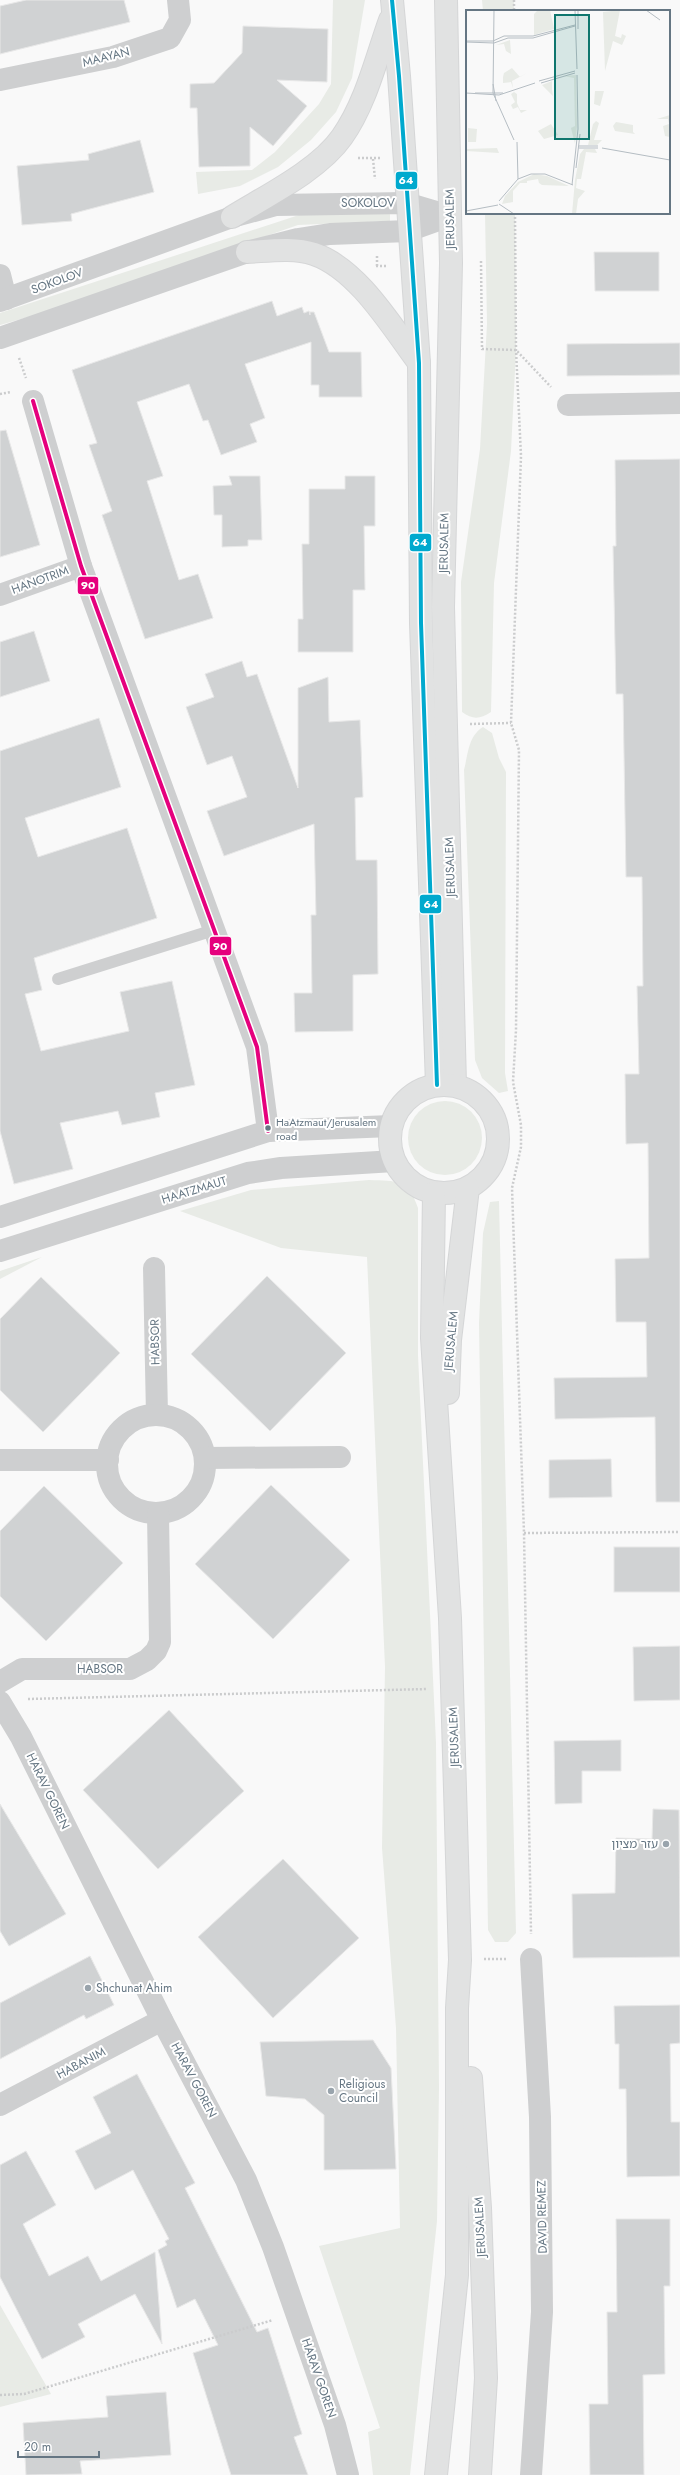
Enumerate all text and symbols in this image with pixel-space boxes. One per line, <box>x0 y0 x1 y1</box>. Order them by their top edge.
inset map <box>466 10 670 214</box>
street label: MAAYAN <box>81 42 131 72</box>
line badge: 64 <box>395 171 418 190</box>
text: 64 <box>398 172 414 188</box>
street label: JERUSALEM <box>440 189 460 251</box>
street label: SOKOLOV <box>341 194 395 212</box>
street label: SOKOLOV <box>29 263 85 299</box>
street label: JERUSALEM <box>434 513 454 575</box>
line badge: 64 <box>409 533 432 552</box>
text: 64 <box>412 534 428 550</box>
street label: HANOTRIM <box>9 561 71 599</box>
line badge: 90 <box>77 576 99 595</box>
text: 90 <box>81 577 95 593</box>
street label: JERUSALEM <box>440 836 460 899</box>
line badge: 64 <box>419 894 442 914</box>
text: 64 <box>423 896 439 912</box>
line badge: 90 <box>209 936 232 956</box>
text: 90 <box>213 938 227 954</box>
place label: HaAtzmaut/Jerusalem road <box>276 1114 376 1144</box>
marker: HaAtzmaut/Jerusalem road <box>263 1123 273 1133</box>
street label: HAATZMAUT <box>159 1171 229 1208</box>
street label: JERUSALEM <box>439 1310 463 1374</box>
street label: HABSOR <box>146 1319 164 1365</box>
street label: HABSOR <box>77 1660 123 1678</box>
street label: JERUSALEM <box>444 1706 464 1769</box>
street label: HARAV GOREN <box>22 1750 74 1832</box>
place label: עזר מציון <box>612 1835 658 1853</box>
marker: עזר מציון <box>661 1839 671 1849</box>
place label: Shchunat Ahim <box>96 1979 172 1997</box>
marker: Shchunat Ahim <box>83 1983 93 1993</box>
street label: HARAV GOREN <box>167 2039 221 2121</box>
street label: HABANIM <box>53 2043 109 2083</box>
place label: Religious Council <box>339 2075 386 2107</box>
marker: Religious Council <box>326 2086 336 2096</box>
street label: DAVID REMEZ <box>532 2180 552 2254</box>
street label: JERUSALEM <box>469 2196 491 2259</box>
street label: HARAV GOREN <box>297 2336 341 2420</box>
scale bar <box>18 2433 99 2459</box>
text: 20 m <box>24 2438 51 2456</box>

